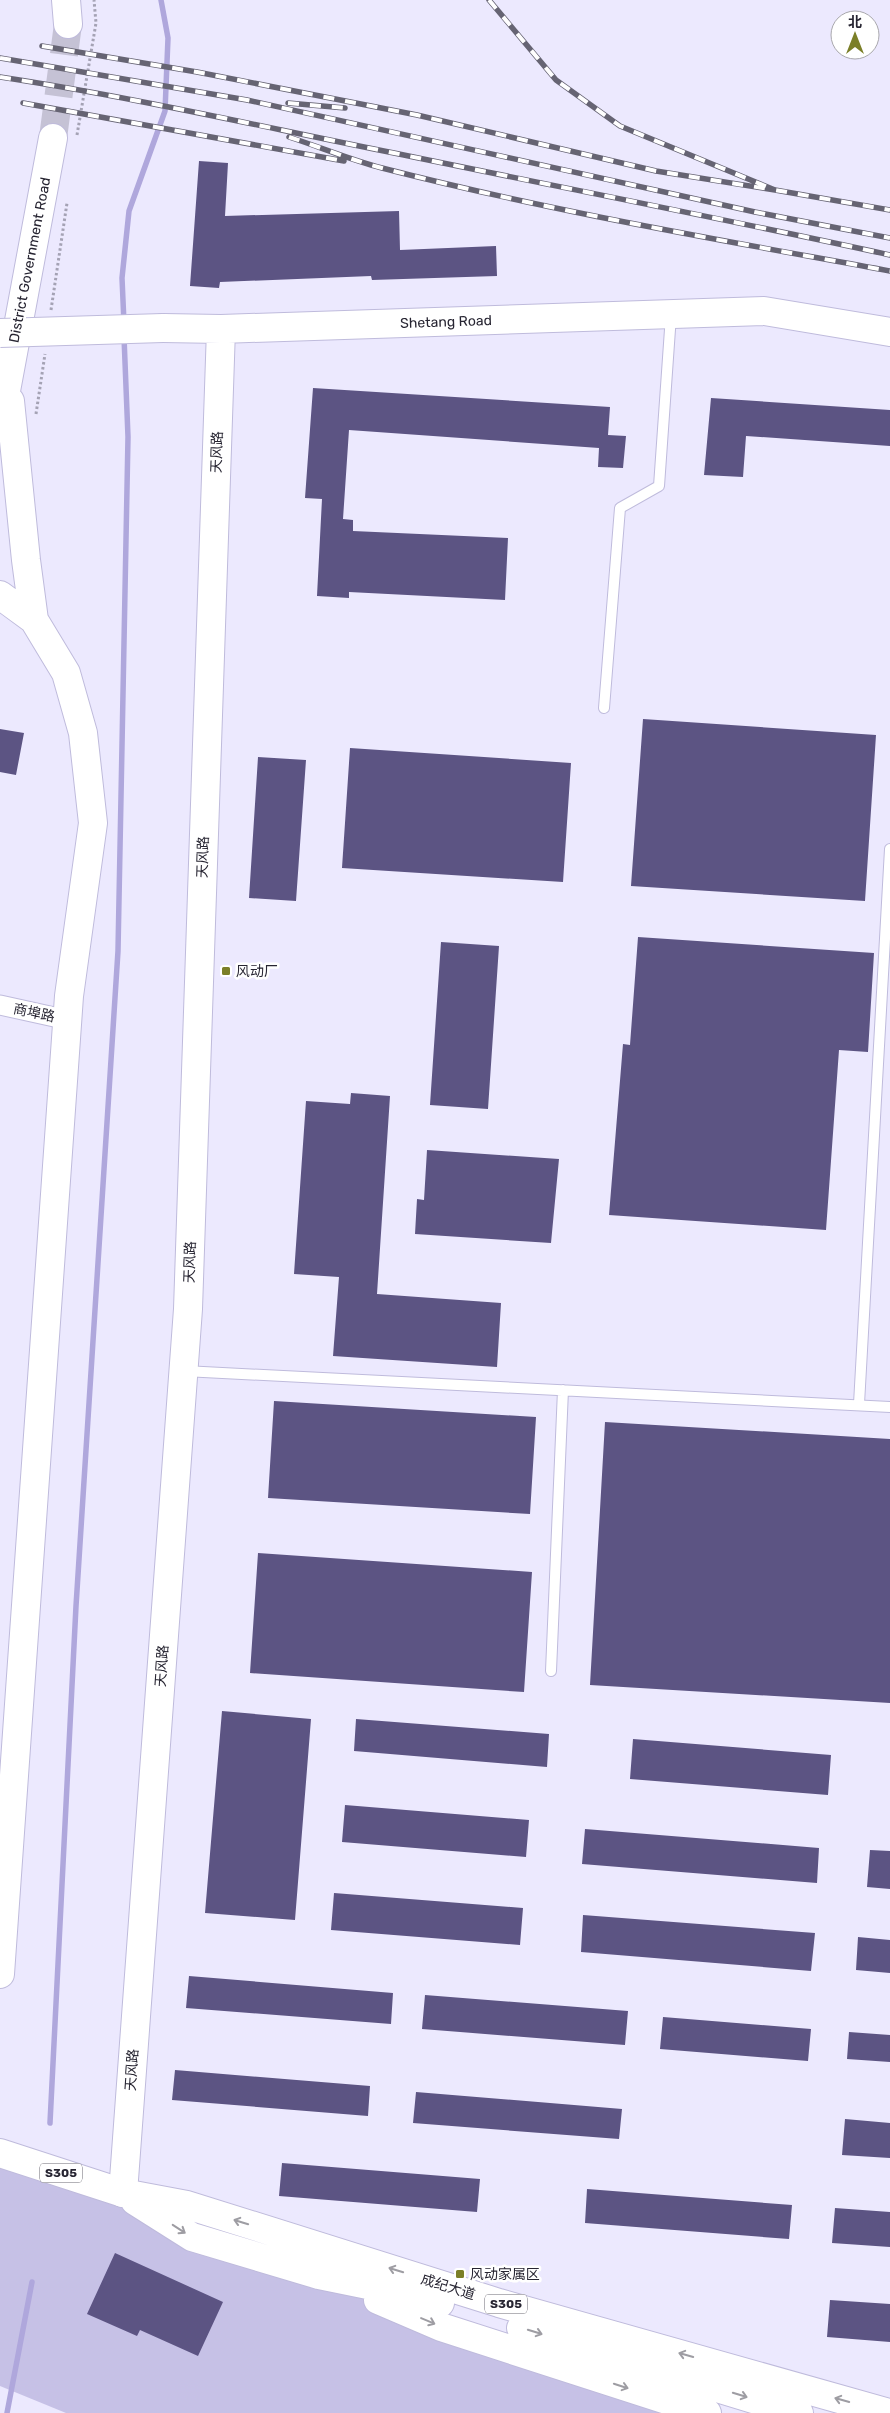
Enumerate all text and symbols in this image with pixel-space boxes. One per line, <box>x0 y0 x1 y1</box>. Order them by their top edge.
north arrow <box>830 10 880 60</box>
text: 北 <box>848 14 862 31</box>
street label: District Government Road <box>6 176 54 344</box>
street label: Shetang Road <box>400 312 492 332</box>
street label: 天风路 <box>208 431 226 473</box>
street label: 天风路 <box>194 836 212 878</box>
place label: 风动厂 <box>236 963 278 980</box>
marker: 风动厂 <box>220 965 232 977</box>
street label: 商埠路 <box>12 1000 56 1026</box>
street label: 天风路 <box>181 1241 199 1283</box>
street label: 天风路 <box>152 1644 172 1688</box>
street label: 天风路 <box>122 2048 142 2092</box>
road number: S305 <box>40 2164 82 2182</box>
one-way arrow <box>233 2216 249 2226</box>
one-way arrow <box>171 2224 185 2234</box>
one-way arrow <box>388 2265 404 2275</box>
place label: 风动家属区 <box>470 2266 540 2283</box>
marker: 风动家属区 <box>454 2268 466 2280</box>
street label: 成纪大道 <box>419 2271 477 2303</box>
road number: S305 <box>485 2294 527 2314</box>
one-way arrow <box>420 2317 435 2327</box>
one-way arrow <box>526 2328 542 2338</box>
one-way arrow <box>679 2350 695 2360</box>
one-way arrow <box>613 2381 629 2391</box>
one-way arrow <box>732 2391 748 2401</box>
one-way arrow <box>835 2394 851 2404</box>

